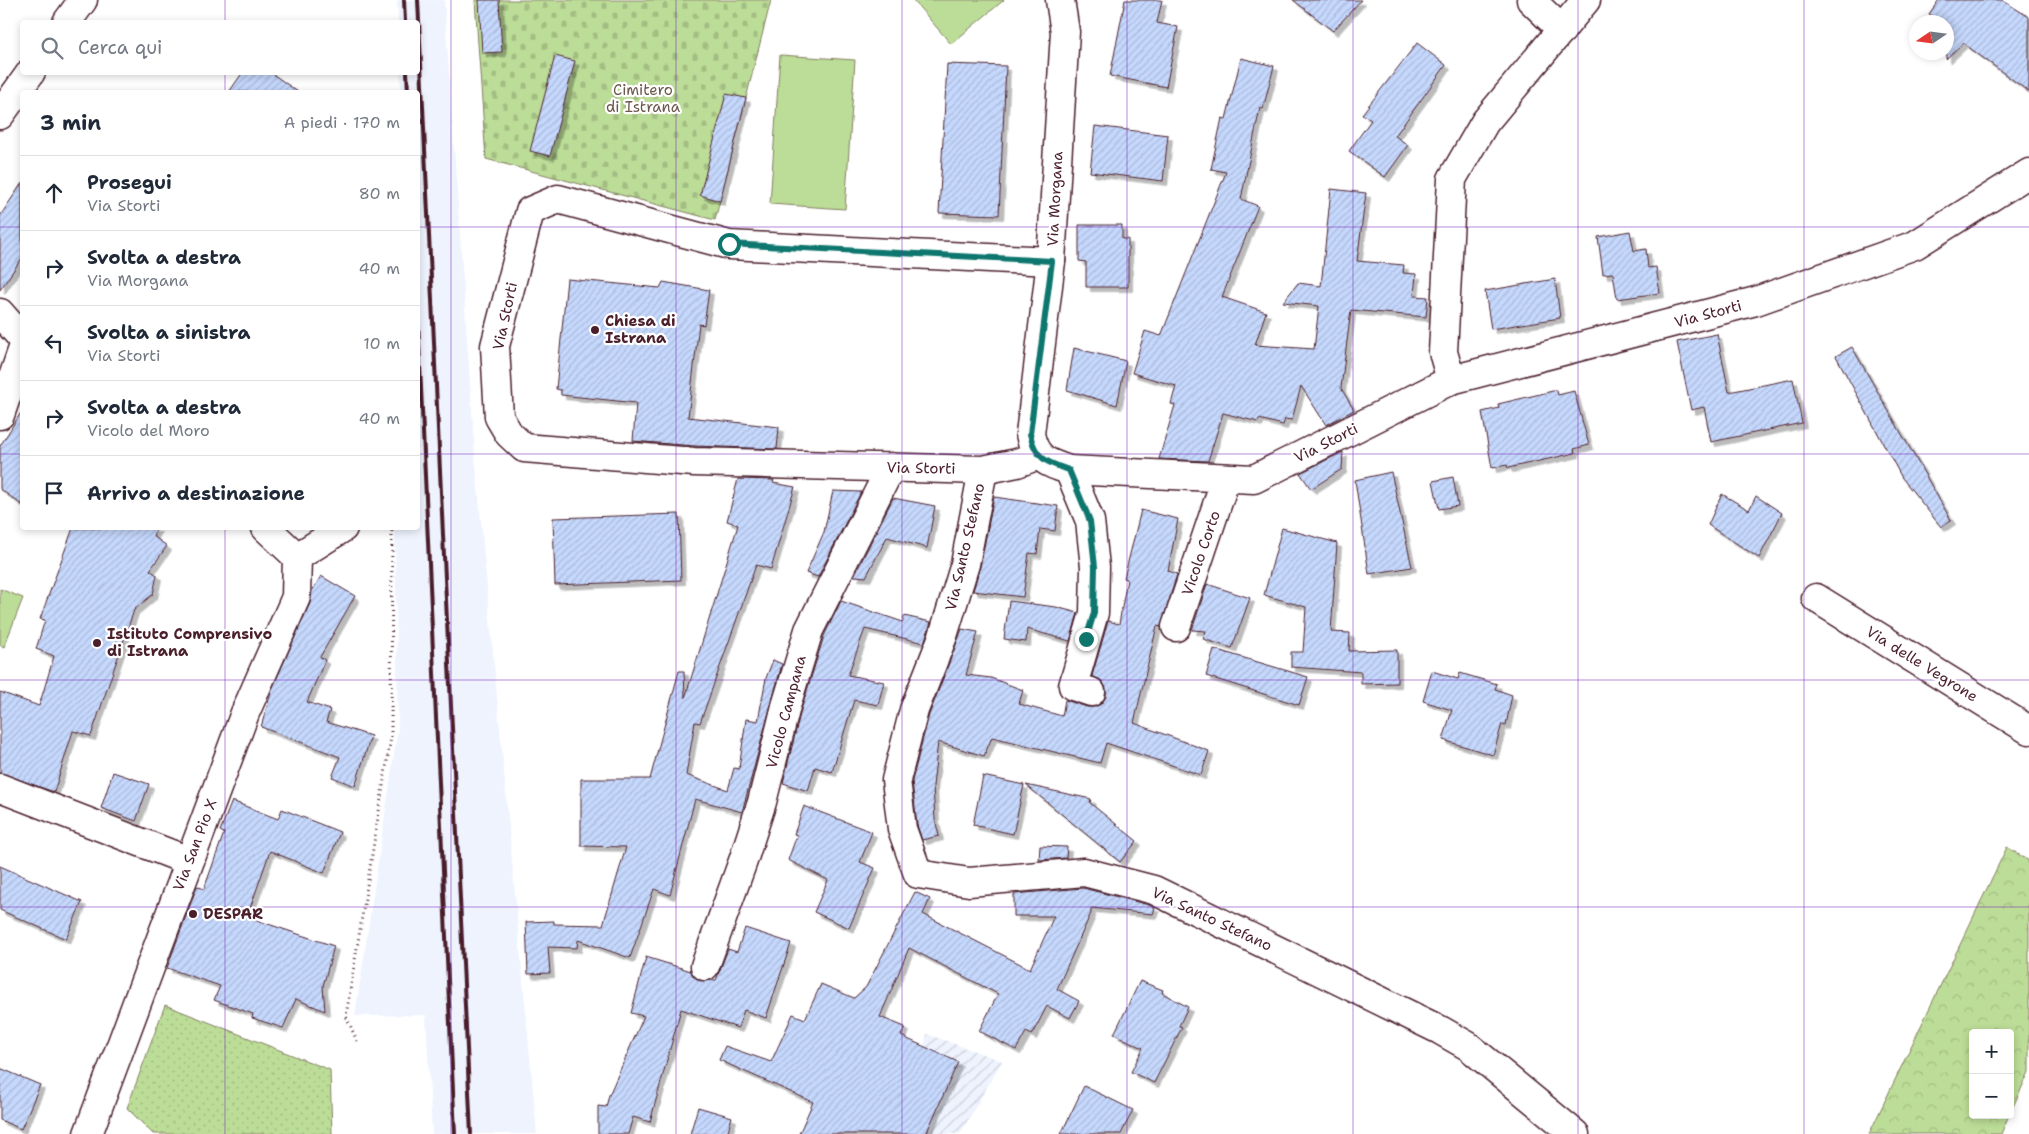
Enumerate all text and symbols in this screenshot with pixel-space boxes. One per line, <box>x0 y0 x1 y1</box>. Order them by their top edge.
north arrow <box>1909 15 1954 60</box>
search box <box>20 20 420 75</box>
icon: search <box>38 34 66 62</box>
text: Cerca qui <box>78 35 162 60</box>
park label: Cimitero di Istrana <box>606 80 681 117</box>
text: 3 min <box>40 109 101 137</box>
text: A piedi · 170 m <box>284 112 400 133</box>
street label: Via Morgana <box>1043 150 1068 247</box>
text: Prosegui <box>87 170 172 195</box>
icon: ahead <box>40 179 68 207</box>
text: 80 m <box>359 183 400 204</box>
text: Via Storti <box>87 195 161 216</box>
route start <box>718 233 741 256</box>
text: Svolta a destra <box>87 245 241 270</box>
icon: right <box>40 254 68 282</box>
text: 40 m <box>358 258 400 279</box>
text: Via Morgana <box>87 270 189 291</box>
street label: Via Storti <box>488 280 522 352</box>
street label: Via Storti <box>1672 295 1744 333</box>
place label: Chiesa di Istrana <box>605 311 676 348</box>
text: Svolta a sinistra <box>87 320 250 345</box>
marker: Chiesa di Istrana <box>589 324 601 336</box>
icon: left <box>40 329 68 357</box>
text: 10 m <box>363 333 400 354</box>
text: Via Storti <box>87 345 161 366</box>
text: Svolta a destra <box>87 395 241 420</box>
icon: right <box>40 404 68 432</box>
text: 40 m <box>358 408 400 429</box>
street label: Via Storti <box>1291 418 1361 468</box>
text: Vicolo del Moro <box>87 420 210 441</box>
street label: Via Storti <box>886 457 956 479</box>
icon: arrive <box>40 479 68 507</box>
text: Arrivo a destinazione <box>87 481 305 506</box>
street label: Via Santo Stefano <box>941 481 989 613</box>
street label: Vicolo Corto <box>1177 508 1225 598</box>
street label: Via delle Vegrone <box>1862 622 1982 706</box>
place label: Istituto Comprensivo di Istrana <box>107 624 272 661</box>
route end <box>1075 628 1098 651</box>
marker: Istituto Comprensivo di Istrana <box>91 637 103 649</box>
street label: Vicolo Campana <box>761 653 811 771</box>
street label: Via San Pio X <box>168 796 222 894</box>
street label: Via Santo Stefano <box>1149 882 1275 956</box>
place label: DESPAR <box>203 904 263 924</box>
marker: DESPAR <box>187 908 199 920</box>
map controls <box>1969 1029 2014 1119</box>
button: + <box>1969 1029 2014 1074</box>
button: − <box>1969 1074 2014 1119</box>

